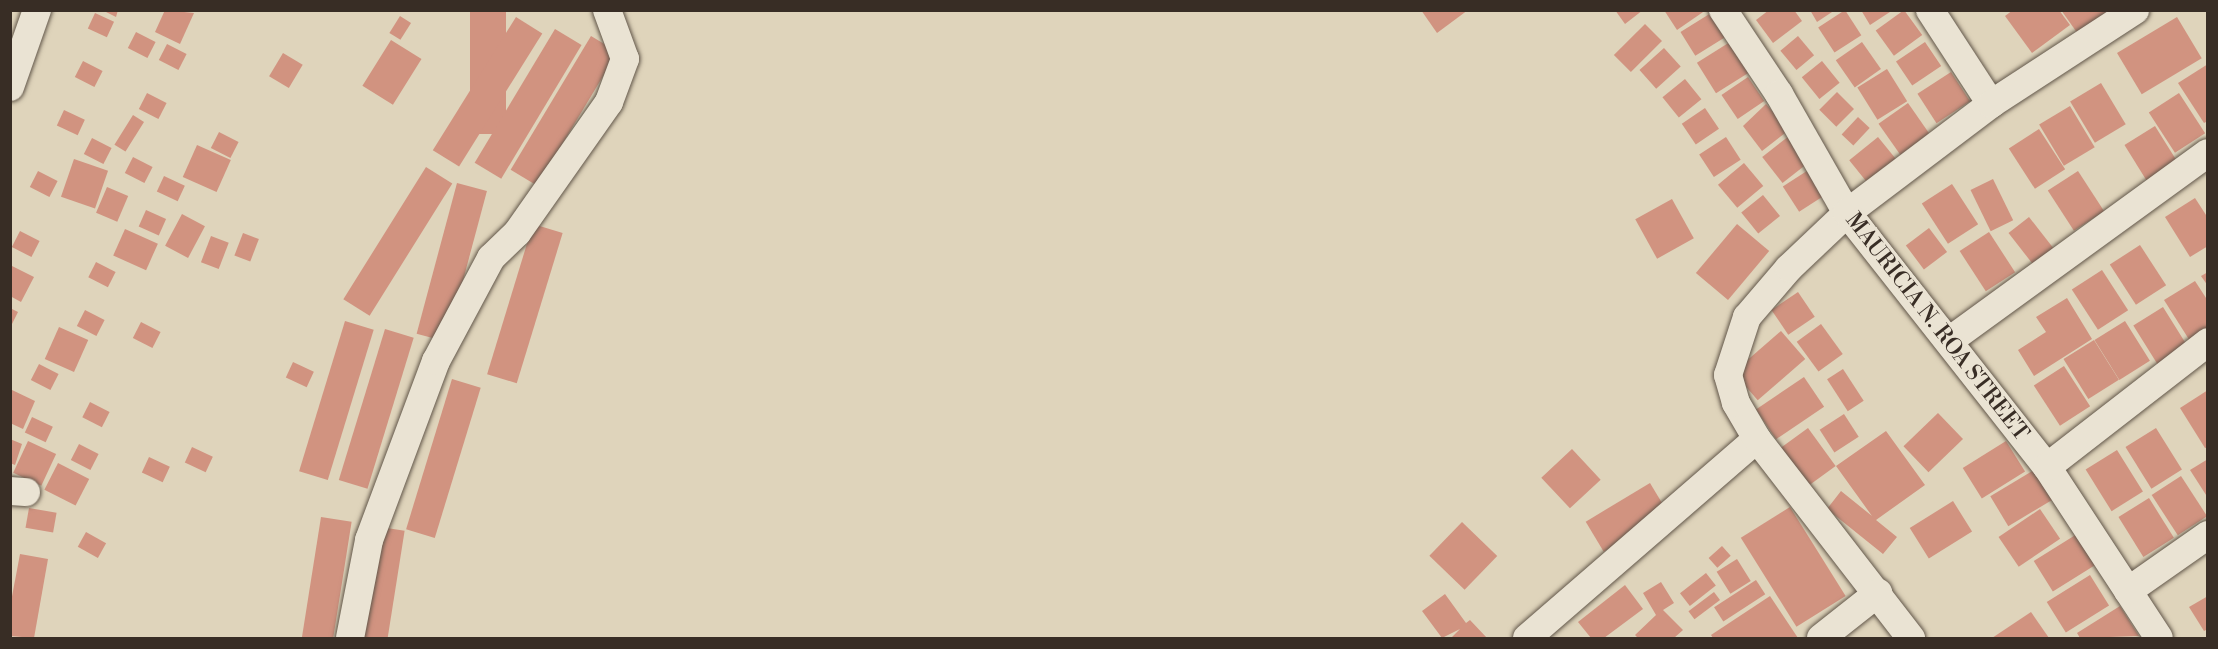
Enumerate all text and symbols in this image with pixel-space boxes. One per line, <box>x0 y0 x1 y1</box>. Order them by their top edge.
street label: MAURICIA N. ROA STREET <box>1840 208 2034 446</box>

